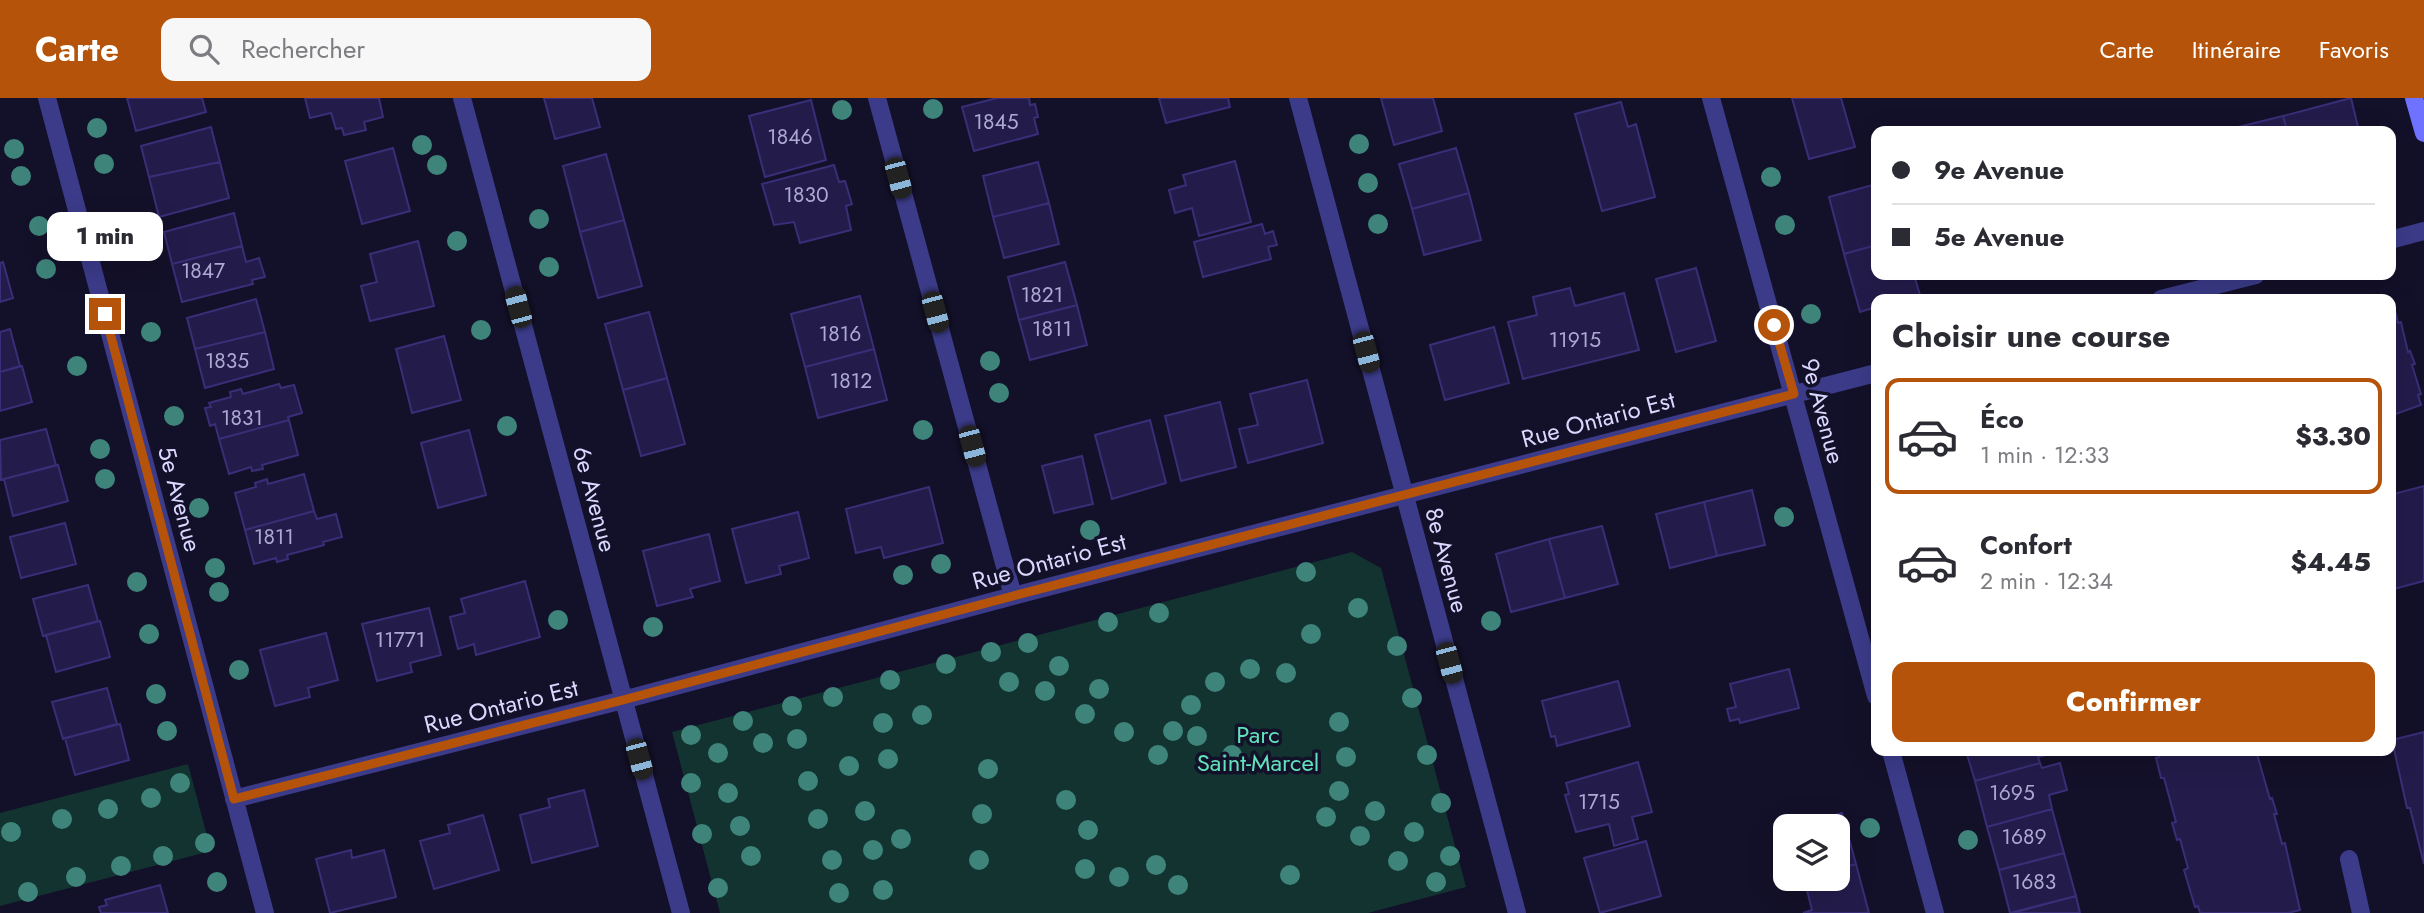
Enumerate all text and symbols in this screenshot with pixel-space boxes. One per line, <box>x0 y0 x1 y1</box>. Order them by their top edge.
search box <box>161 18 651 81</box>
text: Carte <box>35 26 119 73</box>
icon: search <box>185 30 223 68</box>
text: Rechercher <box>241 30 365 68</box>
text: Carte <box>2099 32 2154 67</box>
text: Itinéraire <box>2192 32 2281 67</box>
text: Favoris <box>2319 32 2389 67</box>
house number: 1845 <box>973 107 1019 137</box>
house number: 1846 <box>767 122 813 152</box>
text: 9e Avenue <box>1934 151 2064 189</box>
car <box>883 155 914 201</box>
house number: 1830 <box>784 180 828 210</box>
callout: 1 min <box>47 212 163 262</box>
text: 5e Avenue <box>1934 218 2064 256</box>
text: 1 min <box>76 219 134 253</box>
house number: 1847 <box>181 256 225 286</box>
house number: 1821 <box>1021 280 1063 310</box>
car <box>503 284 534 330</box>
car <box>920 289 951 335</box>
route end <box>89 298 121 330</box>
route start <box>1758 309 1790 341</box>
text: Choisir une course <box>1892 313 2170 359</box>
house number: 1811 <box>1032 314 1072 344</box>
house number: 1816 <box>819 319 861 349</box>
house number: 11915 <box>1549 325 1601 355</box>
car <box>1351 329 1382 375</box>
house number: 1835 <box>205 346 249 376</box>
street label: 9e Avenue <box>1792 355 1854 467</box>
house number: 1812 <box>830 366 872 396</box>
street label: Rue Ontario Est <box>1517 382 1679 456</box>
text: Éco <box>1980 400 2024 438</box>
house number: 1831 <box>221 403 263 433</box>
icon: car <box>1896 405 1959 468</box>
text: $3.30 <box>2295 417 2371 455</box>
car <box>957 423 988 469</box>
text: 1 min · 12:33 <box>1980 438 2109 472</box>
street label: 5e Avenue <box>149 442 211 556</box>
street label: 6e Avenue <box>564 442 626 556</box>
street label: 8e Avenue <box>1416 504 1478 616</box>
house number: 1811 <box>254 522 294 552</box>
street label: Rue Ontario Est <box>968 524 1130 598</box>
text: Confort <box>1980 526 2072 564</box>
icon: car <box>1896 531 1959 594</box>
text: $4.45 <box>2291 543 2371 581</box>
text: 2 min · 12:34 <box>1980 564 2113 598</box>
house number: 11771 <box>375 625 425 655</box>
car <box>1434 640 1465 686</box>
button: Confirmer <box>1892 662 2375 742</box>
street label: Rue Ontario Est <box>420 670 582 742</box>
park label: Parc Saint-Marcel <box>1197 717 1319 780</box>
car <box>624 736 655 782</box>
house number: 1695 <box>1989 778 2035 808</box>
house number: 1715 <box>1578 787 1620 817</box>
map controls <box>1773 814 1850 891</box>
button: layers <box>1773 814 1850 891</box>
house number: 1689 <box>2001 822 2047 852</box>
house number: 1683 <box>2012 867 2056 897</box>

